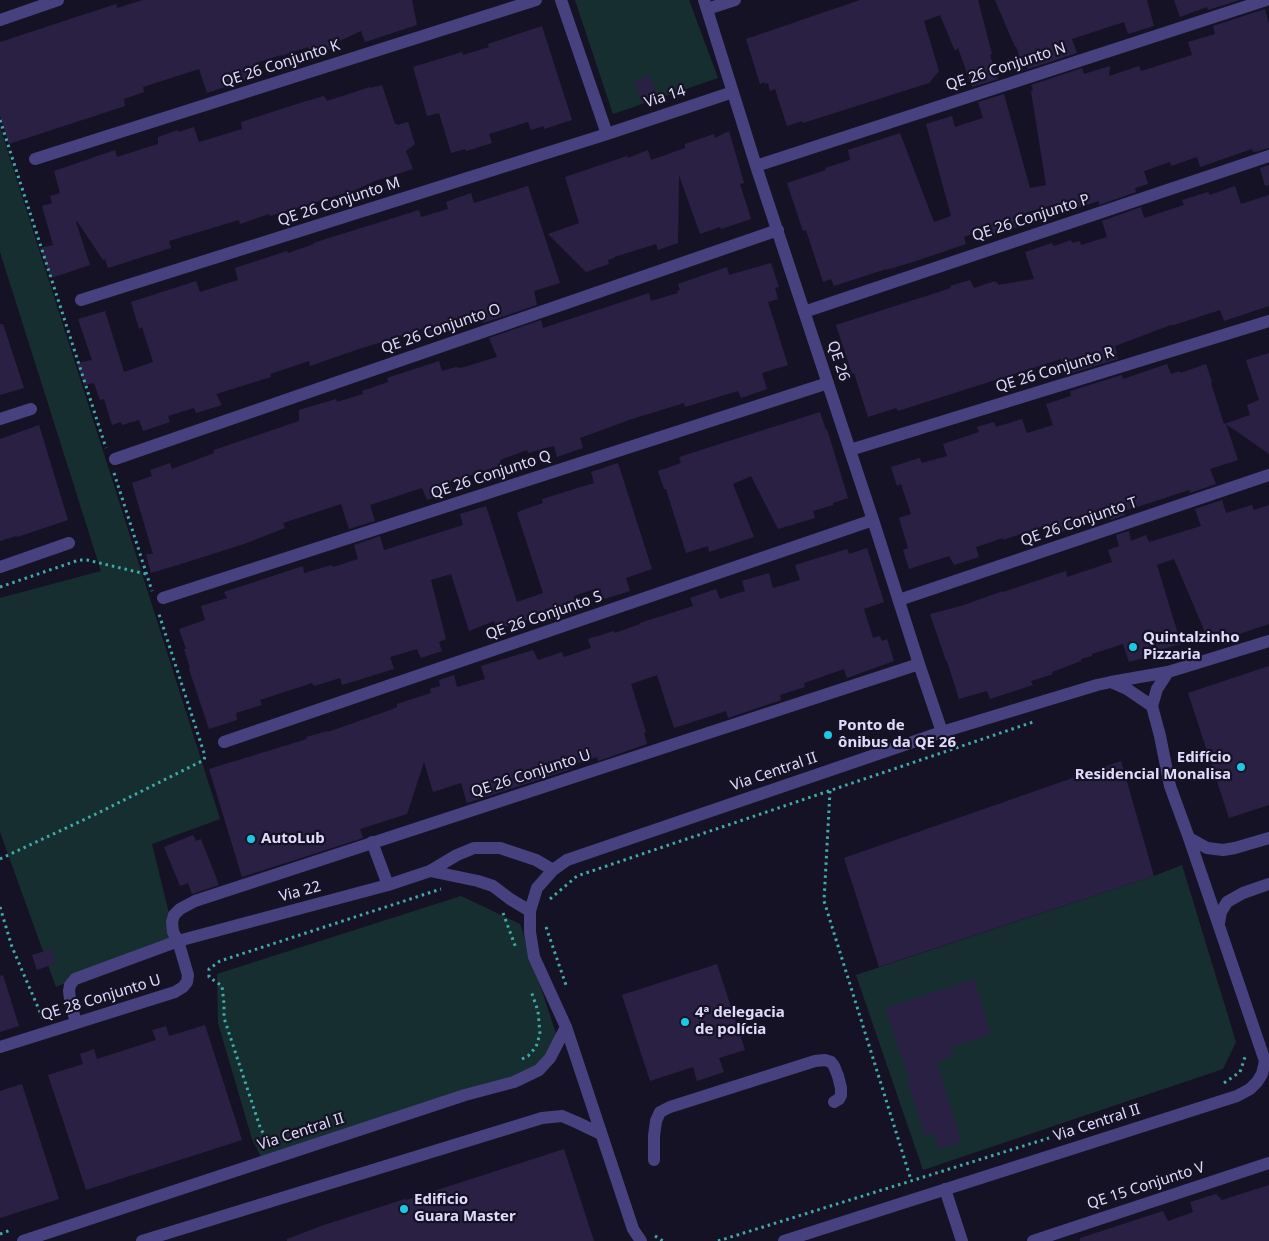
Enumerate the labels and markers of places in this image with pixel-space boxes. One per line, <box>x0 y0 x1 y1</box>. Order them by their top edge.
place label: Quintalzinho Pizzaria <box>1143 629 1240 664</box>
marker: Quintalzinho Pizzaria <box>1127 641 1139 653</box>
place label: Ponto de ônibus da QE 26 <box>838 717 956 752</box>
marker: Ponto de ônibus da QE 26 <box>822 729 834 741</box>
place label: Edifício Residencial Monalisa <box>1075 749 1231 784</box>
marker: Edifício Residencial Monalisa <box>1235 761 1247 773</box>
place label: AutoLub <box>261 830 325 848</box>
marker: AutoLub <box>245 833 257 845</box>
place label: 4ª delegacia de polícia <box>695 1004 785 1039</box>
marker: 4ª delegacia de polícia <box>679 1016 691 1028</box>
place label: Edificio Guara Master <box>414 1191 516 1226</box>
marker: Edificio Guara Master <box>398 1203 410 1215</box>

